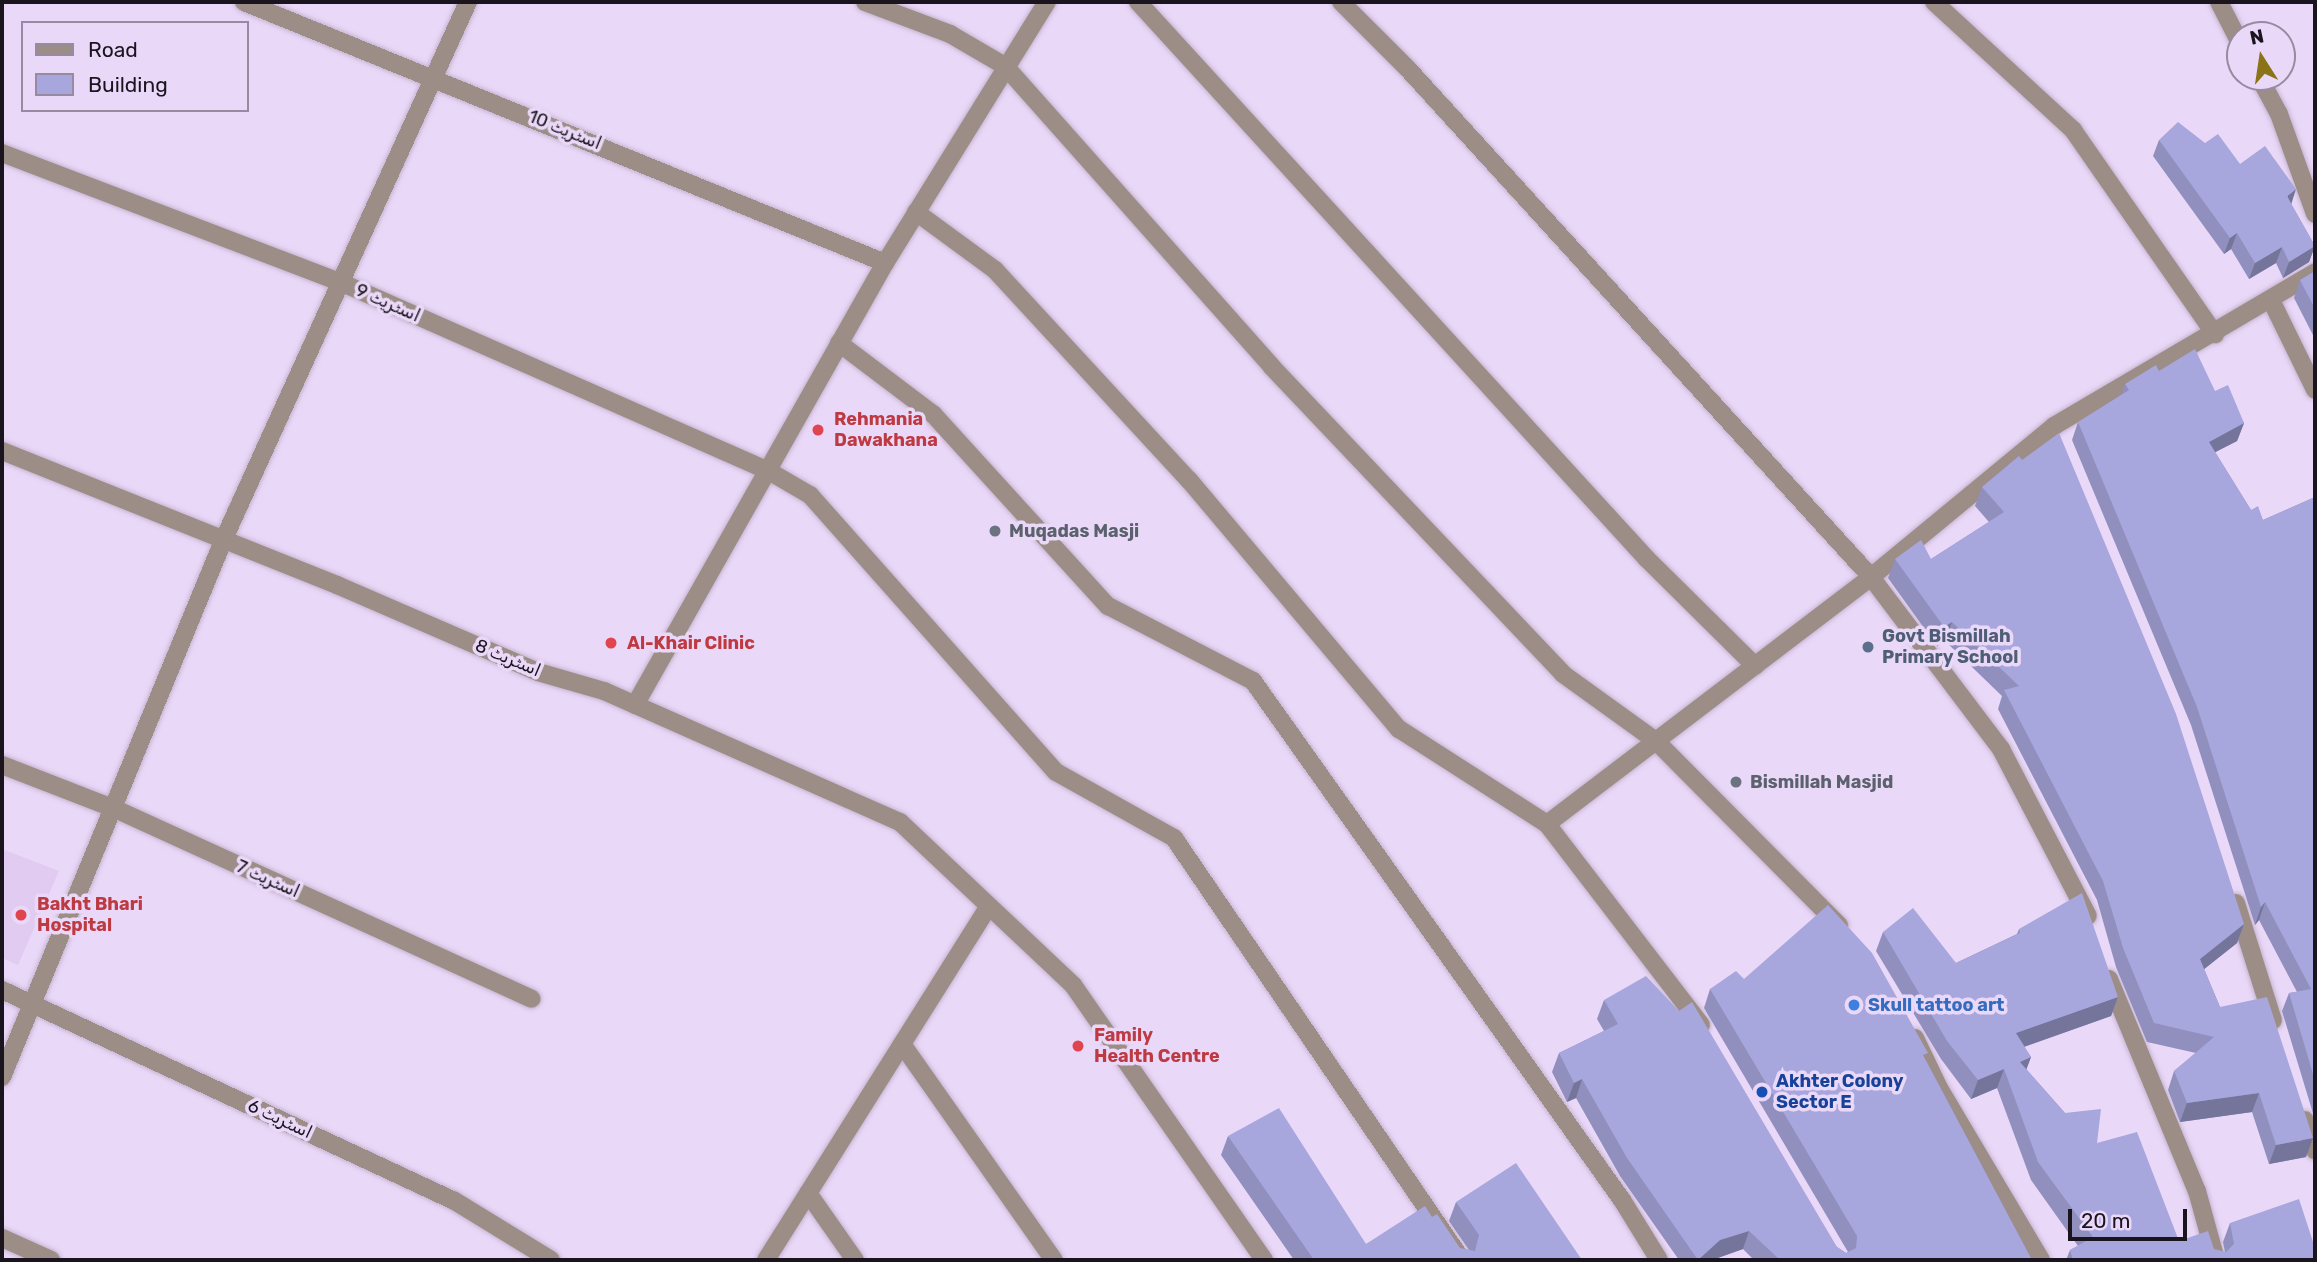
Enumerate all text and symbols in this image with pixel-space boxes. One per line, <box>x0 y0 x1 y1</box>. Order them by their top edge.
legend <box>21 21 248 112</box>
north arrow <box>2226 21 2296 91</box>
text: N <box>2248 24 2266 50</box>
text: Road <box>88 37 138 62</box>
text: Building <box>88 72 168 97</box>
street label: اسٹریٹ 10 <box>525 106 605 154</box>
street label: اسٹریٹ 9 <box>352 279 424 327</box>
place label: Rehmania Dawakhana <box>834 409 938 452</box>
marker: Rehmania Dawakhana <box>808 420 828 440</box>
place label: Muqadas Masji <box>1009 520 1139 542</box>
marker: Muqadas Masji <box>987 523 1003 539</box>
place label: Govt Bismillah Primary School <box>1882 626 2019 668</box>
place label: Al-Khair Clinic <box>627 632 755 654</box>
marker: Al-Khair Clinic <box>601 633 621 653</box>
street label: اسٹریٹ 8 <box>472 635 544 681</box>
marker: Govt Bismillah Primary School <box>1860 639 1876 655</box>
place label: Bismillah Masjid <box>1750 771 1893 793</box>
marker: Bismillah Masjid <box>1728 774 1744 790</box>
street label: اسٹریٹ 7 <box>233 856 303 902</box>
place label: Bakht Bhari Hospital <box>37 894 143 936</box>
marker: Bakht Bhari Hospital <box>11 905 31 925</box>
place label: Skull tattoo art <box>1868 994 2005 1016</box>
marker: Skull tattoo art <box>1846 997 1862 1013</box>
place label: Family Health Centre <box>1094 1025 1220 1068</box>
marker: Family Health Centre <box>1068 1036 1088 1056</box>
place label: Akhter Colony Sector E <box>1776 1071 1904 1114</box>
marker: Akhter Colony Sector E <box>1754 1084 1770 1100</box>
street label: اسٹریٹ 6 <box>244 1095 316 1143</box>
scale bar <box>2072 1196 2191 1240</box>
text: 20 m <box>2081 1208 2130 1233</box>

